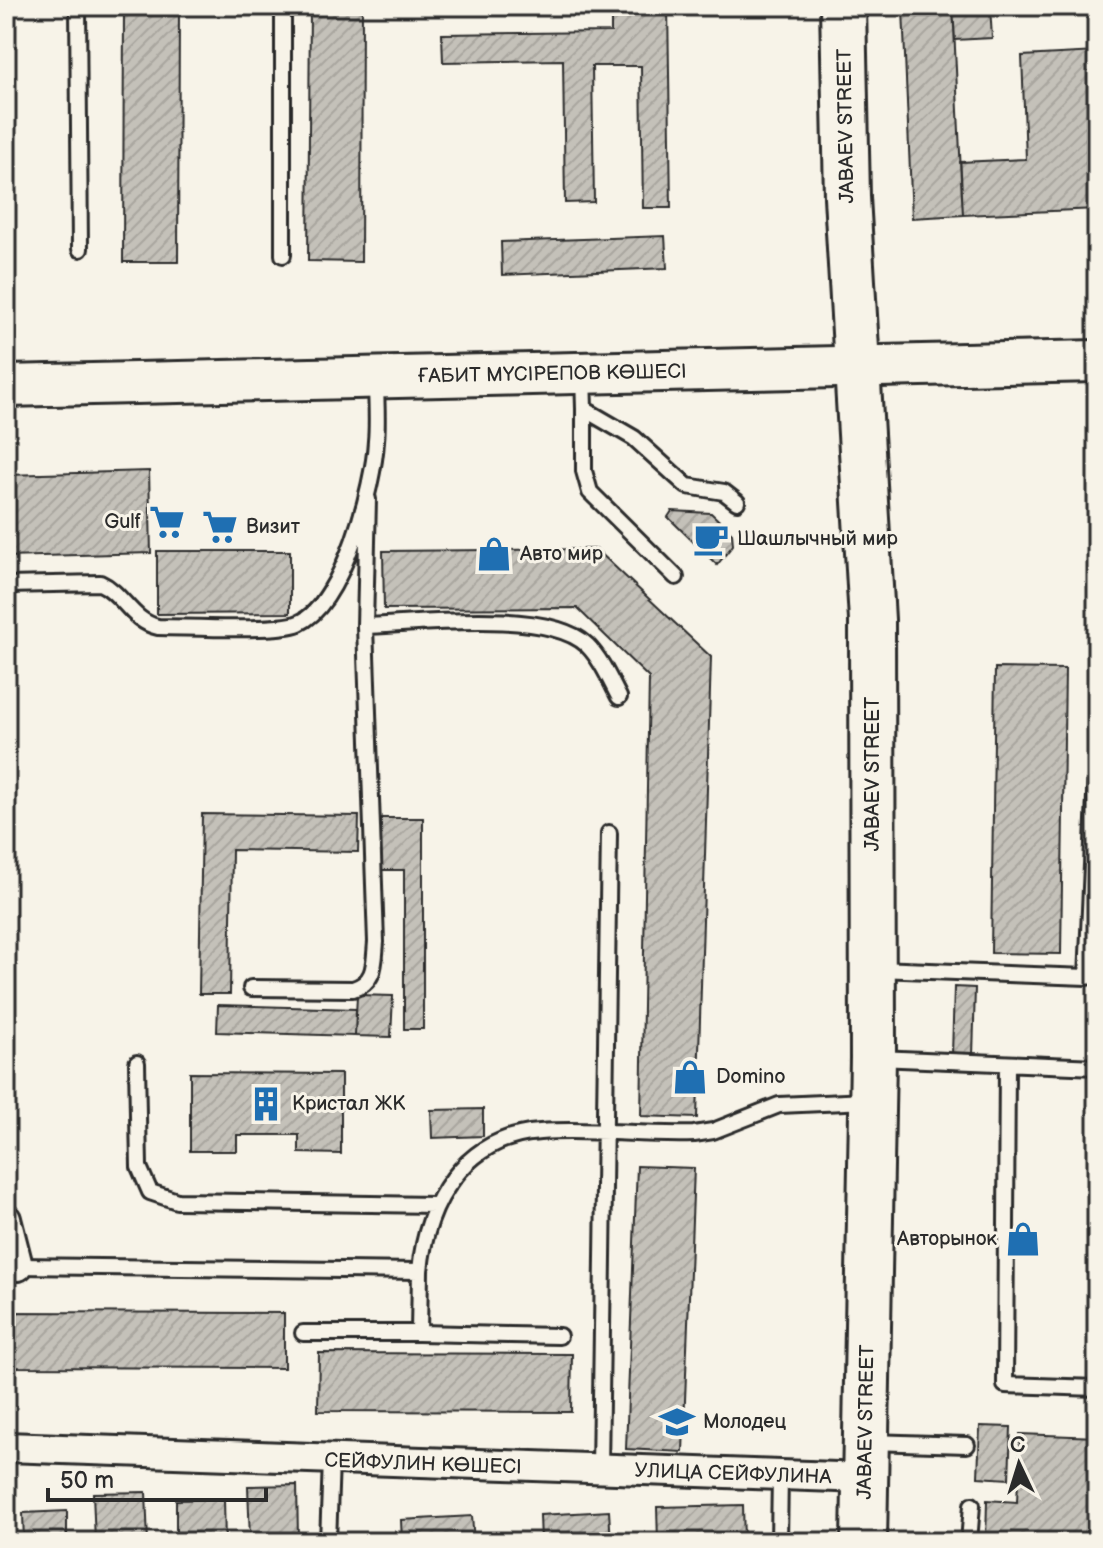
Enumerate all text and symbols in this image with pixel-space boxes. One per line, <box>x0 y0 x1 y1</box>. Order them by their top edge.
street label: JABAEV STREET <box>833 48 859 204</box>
street label: ҒАБИТ МҮСІРЕПОВ КӨШЕСІ <box>417 360 687 388</box>
supermarket icon: Gulf <box>148 503 186 541</box>
supermarket icon: Визит <box>201 508 239 546</box>
place label: Gulf <box>104 510 141 534</box>
place label: Визит <box>246 515 301 539</box>
cafe icon: Шашлычный мир <box>692 520 730 558</box>
place label: Шашлычный мир <box>737 527 899 551</box>
shop icon: Авто мир <box>475 535 513 573</box>
place label: Авто мир <box>519 542 604 566</box>
street label: JABAEV STREET <box>861 697 885 851</box>
shop icon: Domino <box>671 1058 709 1096</box>
place label: Domino <box>716 1065 786 1089</box>
building icon: Кристал ЖК <box>247 1085 285 1123</box>
place label: Кристал ЖК <box>292 1092 405 1116</box>
shop icon: Авторынок <box>1004 1220 1042 1258</box>
place label: Авторынок <box>896 1227 997 1251</box>
street label: JABAEV STREET <box>853 1344 879 1500</box>
school or university icon: Молодец <box>658 1403 696 1441</box>
place label: Молодец <box>703 1410 786 1434</box>
north arrow <box>979 1424 1059 1504</box>
text: С <box>1009 1432 1026 1460</box>
street label: СЕЙФУЛИН КӨШЕСІ <box>324 1449 522 1479</box>
scale bar <box>48 1452 266 1502</box>
street label: УЛИЦА СЕЙФУЛИНА <box>634 1459 833 1489</box>
text: 50 m <box>60 1466 114 1495</box>

